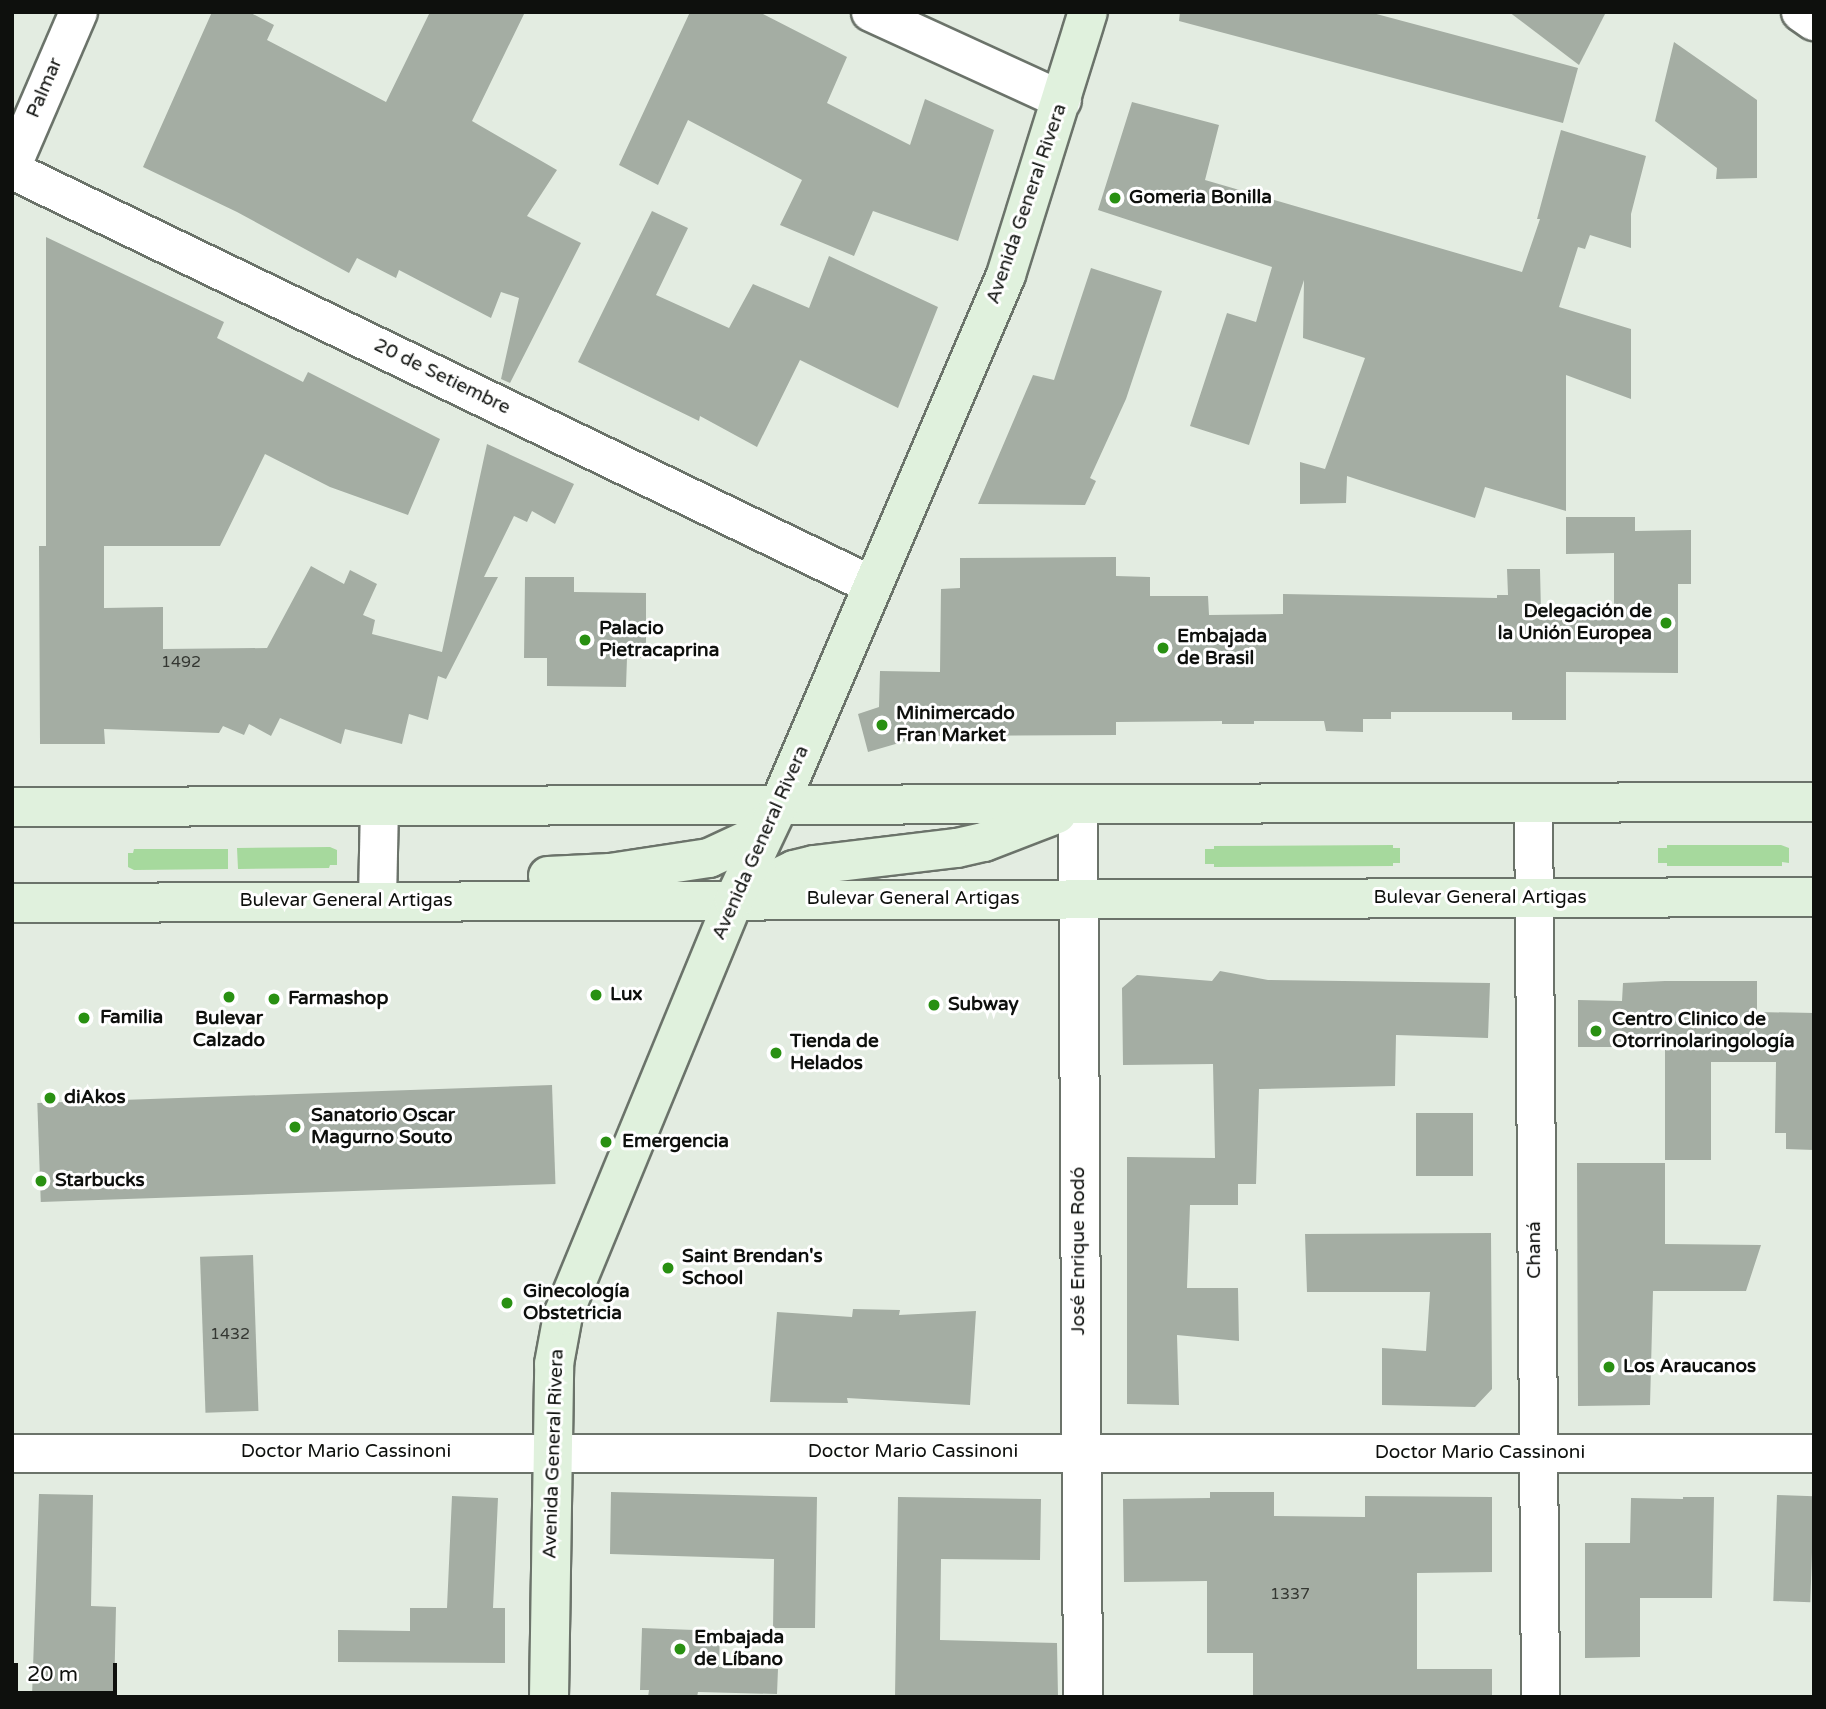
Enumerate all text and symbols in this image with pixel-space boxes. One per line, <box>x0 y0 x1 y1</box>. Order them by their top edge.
street label: Palmar <box>22 55 68 121</box>
street label: Avenida General Rivera <box>982 101 1072 307</box>
place label: Gomeria Bonilla <box>1129 187 1272 209</box>
marker: Gomeria Bonilla <box>1107 190 1123 206</box>
street label: 20 de Setiembre <box>370 334 514 420</box>
place label: Delegación de la Unión Europea <box>1498 601 1652 645</box>
marker: Delegación de la Unión Europea <box>1658 615 1674 631</box>
place label: Palacio Pietracaprina <box>599 618 719 662</box>
place label: Embajada de Brasil <box>1177 626 1267 670</box>
marker: Palacio Pietracaprina <box>577 632 593 648</box>
marker: Embajada de Brasil <box>1155 640 1171 656</box>
house number: 1492 <box>161 652 201 672</box>
place label: Minimercado Fran Market <box>896 703 1015 747</box>
marker: Minimercado Fran Market <box>874 717 890 733</box>
street label: Avenida General Rivera <box>708 742 814 944</box>
street label: Bulevar General Artigas <box>1373 887 1587 909</box>
street label: Bulevar General Artigas <box>806 888 1020 910</box>
street label: Bulevar General Artigas <box>239 890 453 912</box>
place label: Lux <box>610 984 643 1006</box>
marker: Lux <box>588 987 604 1003</box>
place label: Farmashop <box>288 988 388 1010</box>
marker: Bulevar Calzado <box>221 989 237 1005</box>
marker: Farmashop <box>266 991 282 1007</box>
place label: Subway <box>948 994 1019 1016</box>
marker: Subway <box>926 997 942 1013</box>
place label: Familia <box>100 1007 163 1029</box>
marker: Familia <box>74 1008 94 1028</box>
place label: Bulevar Calzado <box>193 1008 265 1052</box>
place label: Centro Clinico de Otorrinolaringología <box>1612 1009 1795 1053</box>
marker: Centro Clinico de Otorrinolaringología <box>1586 1021 1606 1041</box>
place label: Tienda de Helados <box>790 1031 879 1075</box>
marker: Tienda de Helados <box>768 1045 784 1061</box>
place label: diAkos <box>64 1087 126 1109</box>
marker: diAkos <box>42 1090 58 1106</box>
place label: Sanatorio Oscar Magurno Souto <box>311 1105 455 1149</box>
marker: Sanatorio Oscar Magurno Souto <box>285 1117 305 1137</box>
place label: Emergencia <box>622 1131 729 1153</box>
marker: Emergencia <box>596 1132 616 1152</box>
street label: José Enrique Rodó <box>1068 1167 1090 1335</box>
place label: Starbucks <box>55 1170 145 1192</box>
marker: Starbucks <box>33 1173 49 1189</box>
street label: Chaná <box>1524 1221 1546 1279</box>
place label: Saint Brendan's School <box>682 1246 823 1290</box>
marker: Saint Brendan's School <box>660 1260 676 1276</box>
place label: Ginecología Obstetricia <box>523 1281 630 1325</box>
marker: Ginecología Obstetricia <box>497 1293 517 1313</box>
house number: 1432 <box>210 1324 250 1344</box>
street label: Avenida General Rivera <box>539 1349 569 1559</box>
place label: Los Araucanos <box>1623 1356 1756 1378</box>
marker: Los Araucanos <box>1601 1359 1617 1375</box>
street label: Doctor Mario Cassinoni <box>241 1441 451 1463</box>
street label: Doctor Mario Cassinoni <box>808 1441 1018 1463</box>
street label: Doctor Mario Cassinoni <box>1375 1442 1585 1464</box>
house number: 1337 <box>1270 1584 1310 1604</box>
place label: Embajada de Líbano <box>694 1627 784 1671</box>
marker: Embajada de Líbano <box>672 1641 688 1657</box>
scale bar <box>18 1650 121 1694</box>
text: 20 m <box>27 1662 78 1687</box>

